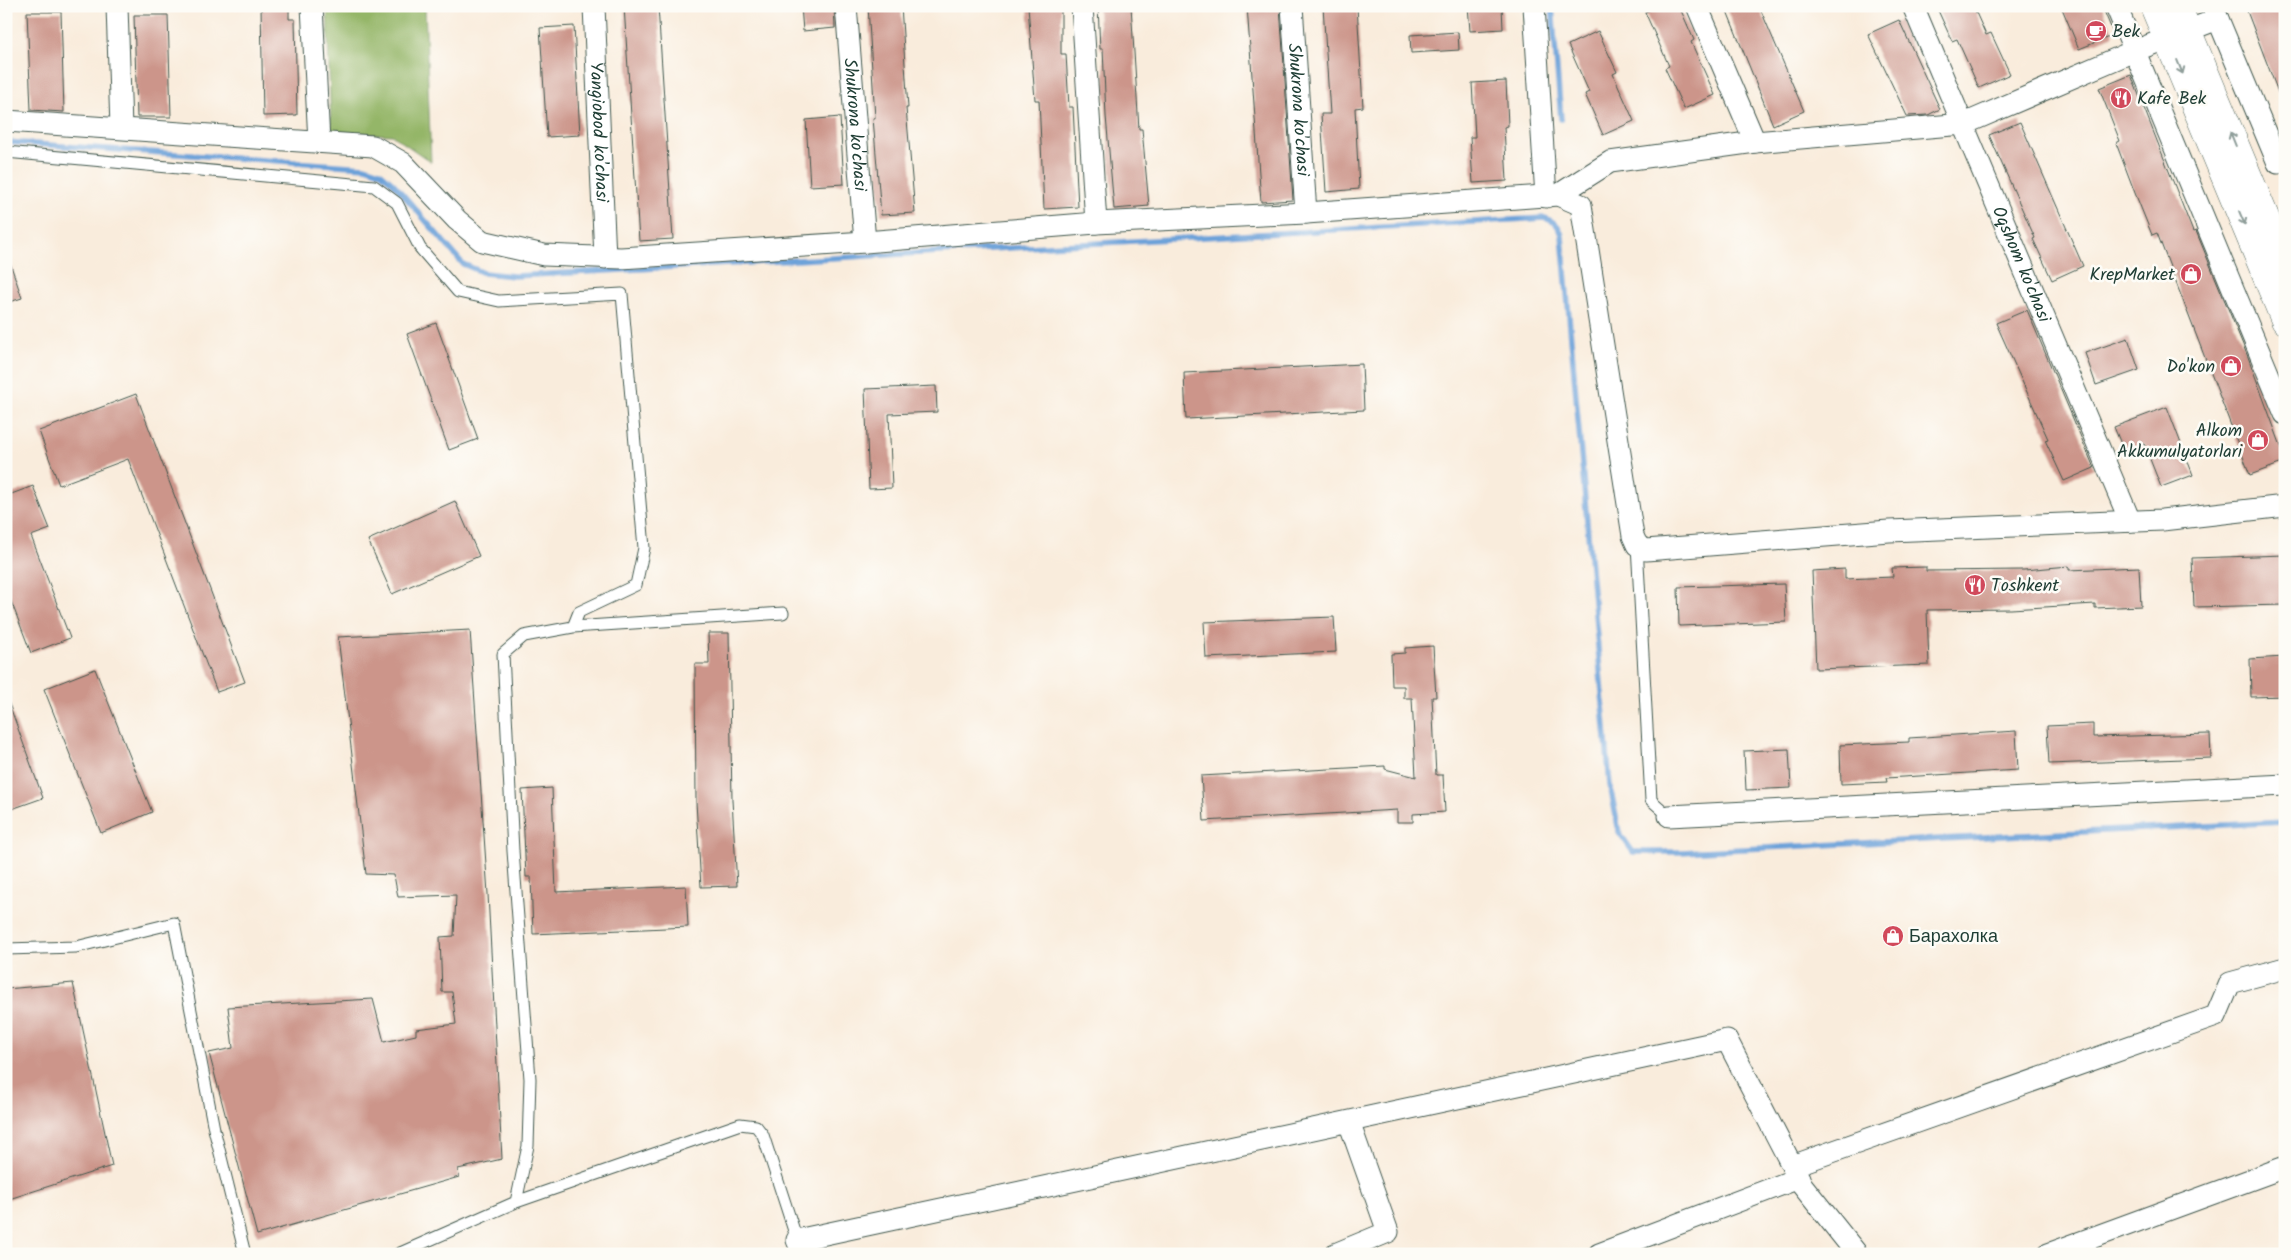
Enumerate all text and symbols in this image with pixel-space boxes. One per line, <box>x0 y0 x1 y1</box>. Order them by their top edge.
place label: Bek <box>2112 18 2141 47</box>
cafe icon: Bek <box>2084 19 2108 43</box>
street label: Shukrona ko'chasi <box>1279 42 1317 178</box>
street label: Shukrona ko'chasi <box>834 57 874 193</box>
one-way arrow <box>2176 59 2185 74</box>
street label: Yangiobod ko'chasi <box>580 61 616 204</box>
place label: Kafe Bek <box>2137 85 2207 114</box>
restaurant icon: Kafe Bek <box>2109 86 2133 110</box>
one-way arrow <box>2227 132 2237 147</box>
street label: Oqshom ko'chasi <box>1983 202 2058 328</box>
one-way arrow <box>2238 209 2247 225</box>
place label: KrepMarket <box>2090 261 2176 290</box>
shop icon: KrepMarket <box>2179 262 2203 286</box>
place label: Do'kon <box>2166 353 2215 382</box>
shop icon: Do'kon <box>2219 354 2243 378</box>
place label: Alkom Akkumulyatorlari <box>2117 417 2243 467</box>
shop icon: Alkom Akkumulyatorlari <box>2246 428 2270 452</box>
place label: Toshkent <box>1991 572 2060 601</box>
restaurant icon: Toshkent <box>1963 573 1987 597</box>
place label: Барахолка <box>1909 923 1999 952</box>
shop icon: Барахолка <box>1881 924 1905 948</box>

